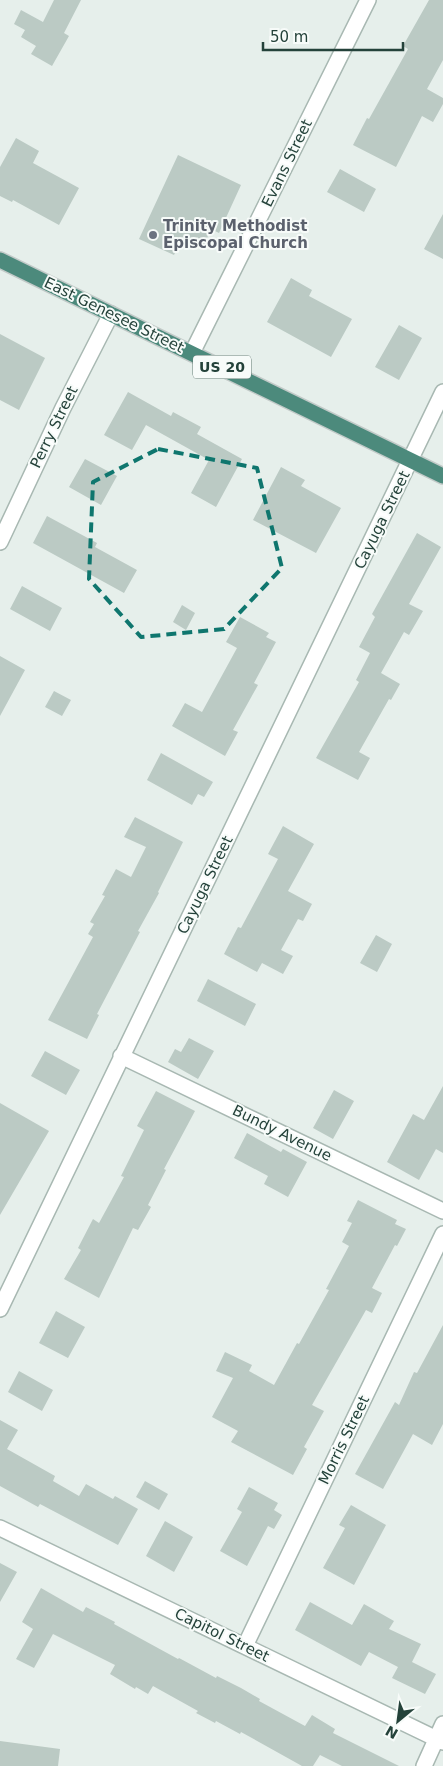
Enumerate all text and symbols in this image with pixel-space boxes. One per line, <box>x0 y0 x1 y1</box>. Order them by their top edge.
scale bar <box>263 20 403 52</box>
text: 50 m <box>270 28 308 46</box>
street label: Evans Street <box>258 116 316 210</box>
place label: Trinity Methodist Episcopal Church <box>163 217 308 252</box>
marker: Trinity Methodist Episcopal Church <box>147 229 159 241</box>
street label: East Genesee Street <box>41 273 187 357</box>
road number: US 20 <box>193 356 251 378</box>
street label: Perry Street <box>26 383 82 471</box>
street label: Cayuga Street <box>350 468 414 572</box>
street label: Cayuga Street <box>173 833 237 937</box>
street label: Bundy Avenue <box>229 1101 335 1165</box>
street label: Morris Street <box>315 1393 373 1487</box>
street label: Capitol Street <box>172 1604 272 1666</box>
north arrow <box>373 1696 423 1746</box>
text: N <box>383 1723 401 1742</box>

